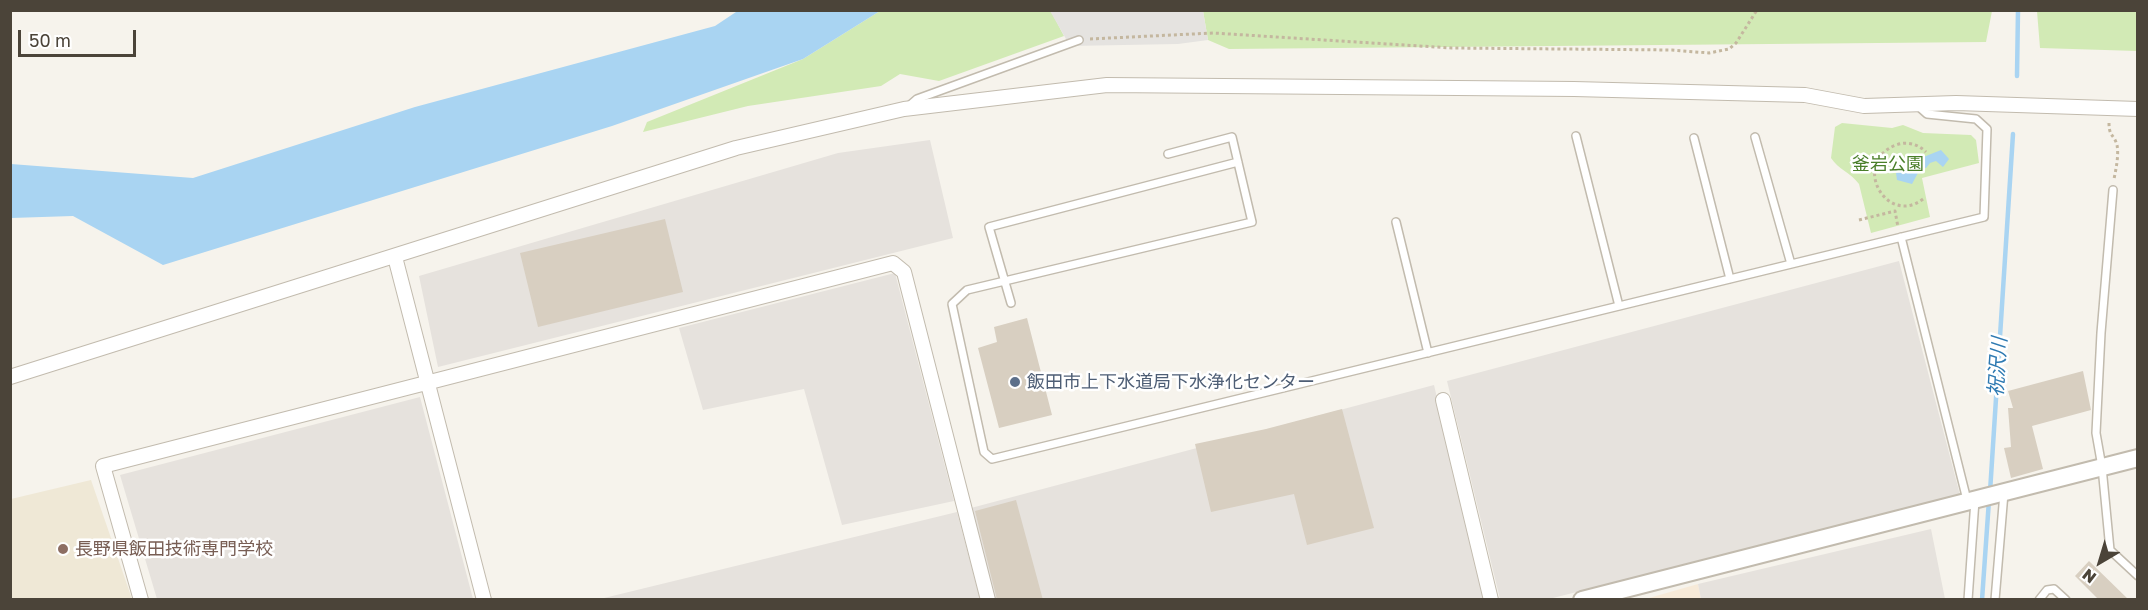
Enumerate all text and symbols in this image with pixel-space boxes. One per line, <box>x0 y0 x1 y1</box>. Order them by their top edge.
scale bar <box>21 18 140 56</box>
text: 50 m <box>29 29 71 51</box>
park label: 釜岩公園 <box>1852 153 1924 175</box>
water label: 祝沢川 <box>1984 336 2012 398</box>
place label: 飯田市上下水道局下水浄化センター <box>1027 371 1315 393</box>
marker: 飯田市上下水道局下水浄化センター <box>1008 375 1022 389</box>
north arrow <box>2070 532 2130 592</box>
place label: 長野県飯田技術専門学校 <box>75 538 273 560</box>
marker: 長野県飯田技術専門学校 <box>56 542 70 556</box>
text: N <box>2078 565 2100 588</box>

